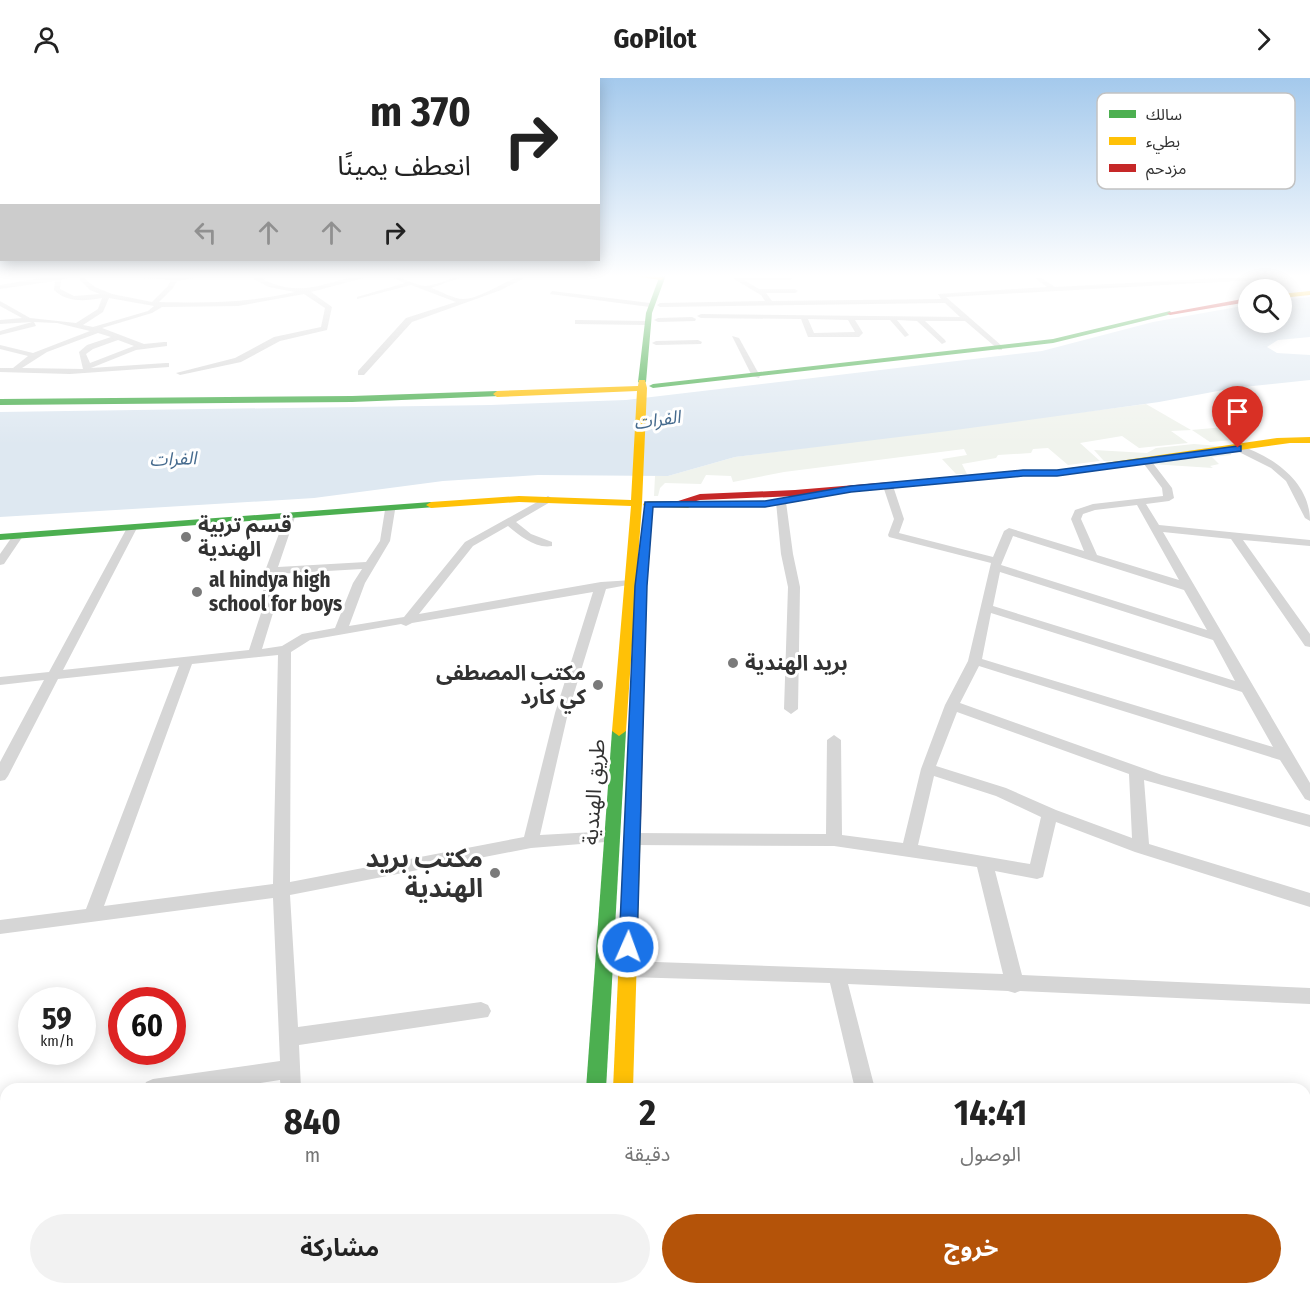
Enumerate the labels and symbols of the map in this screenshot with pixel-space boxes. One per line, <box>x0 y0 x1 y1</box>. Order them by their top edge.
legend <box>1097 93 1295 189</box>
text: سالك <box>1146 105 1182 124</box>
text: بطيء <box>1146 132 1180 154</box>
text: مزدحم <box>1146 159 1186 181</box>
pin <box>1212 386 1263 448</box>
water label: الفرات <box>632 406 683 434</box>
water label: الفرات <box>149 447 198 471</box>
place label: قسم تربية الهندية <box>198 512 292 562</box>
marker: قسم تربية الهندية <box>179 530 193 544</box>
place label: al hindya high school for boys <box>209 567 342 617</box>
marker: al hindya high school for boys <box>190 585 204 599</box>
place label: بريد الهندية <box>745 650 848 676</box>
marker: بريد الهندية <box>726 656 740 670</box>
place label: مكتب المصطفى كي كارد <box>436 660 586 714</box>
marker: مكتب المصطفى كي كارد <box>591 678 605 692</box>
street label: طريق الهندية <box>577 738 611 846</box>
place label: مكتب بريد الهندية <box>366 843 483 904</box>
marker: مكتب بريد الهندية <box>488 866 502 880</box>
position arrow <box>596 915 660 979</box>
speed limit sign: 60 <box>108 987 186 1065</box>

